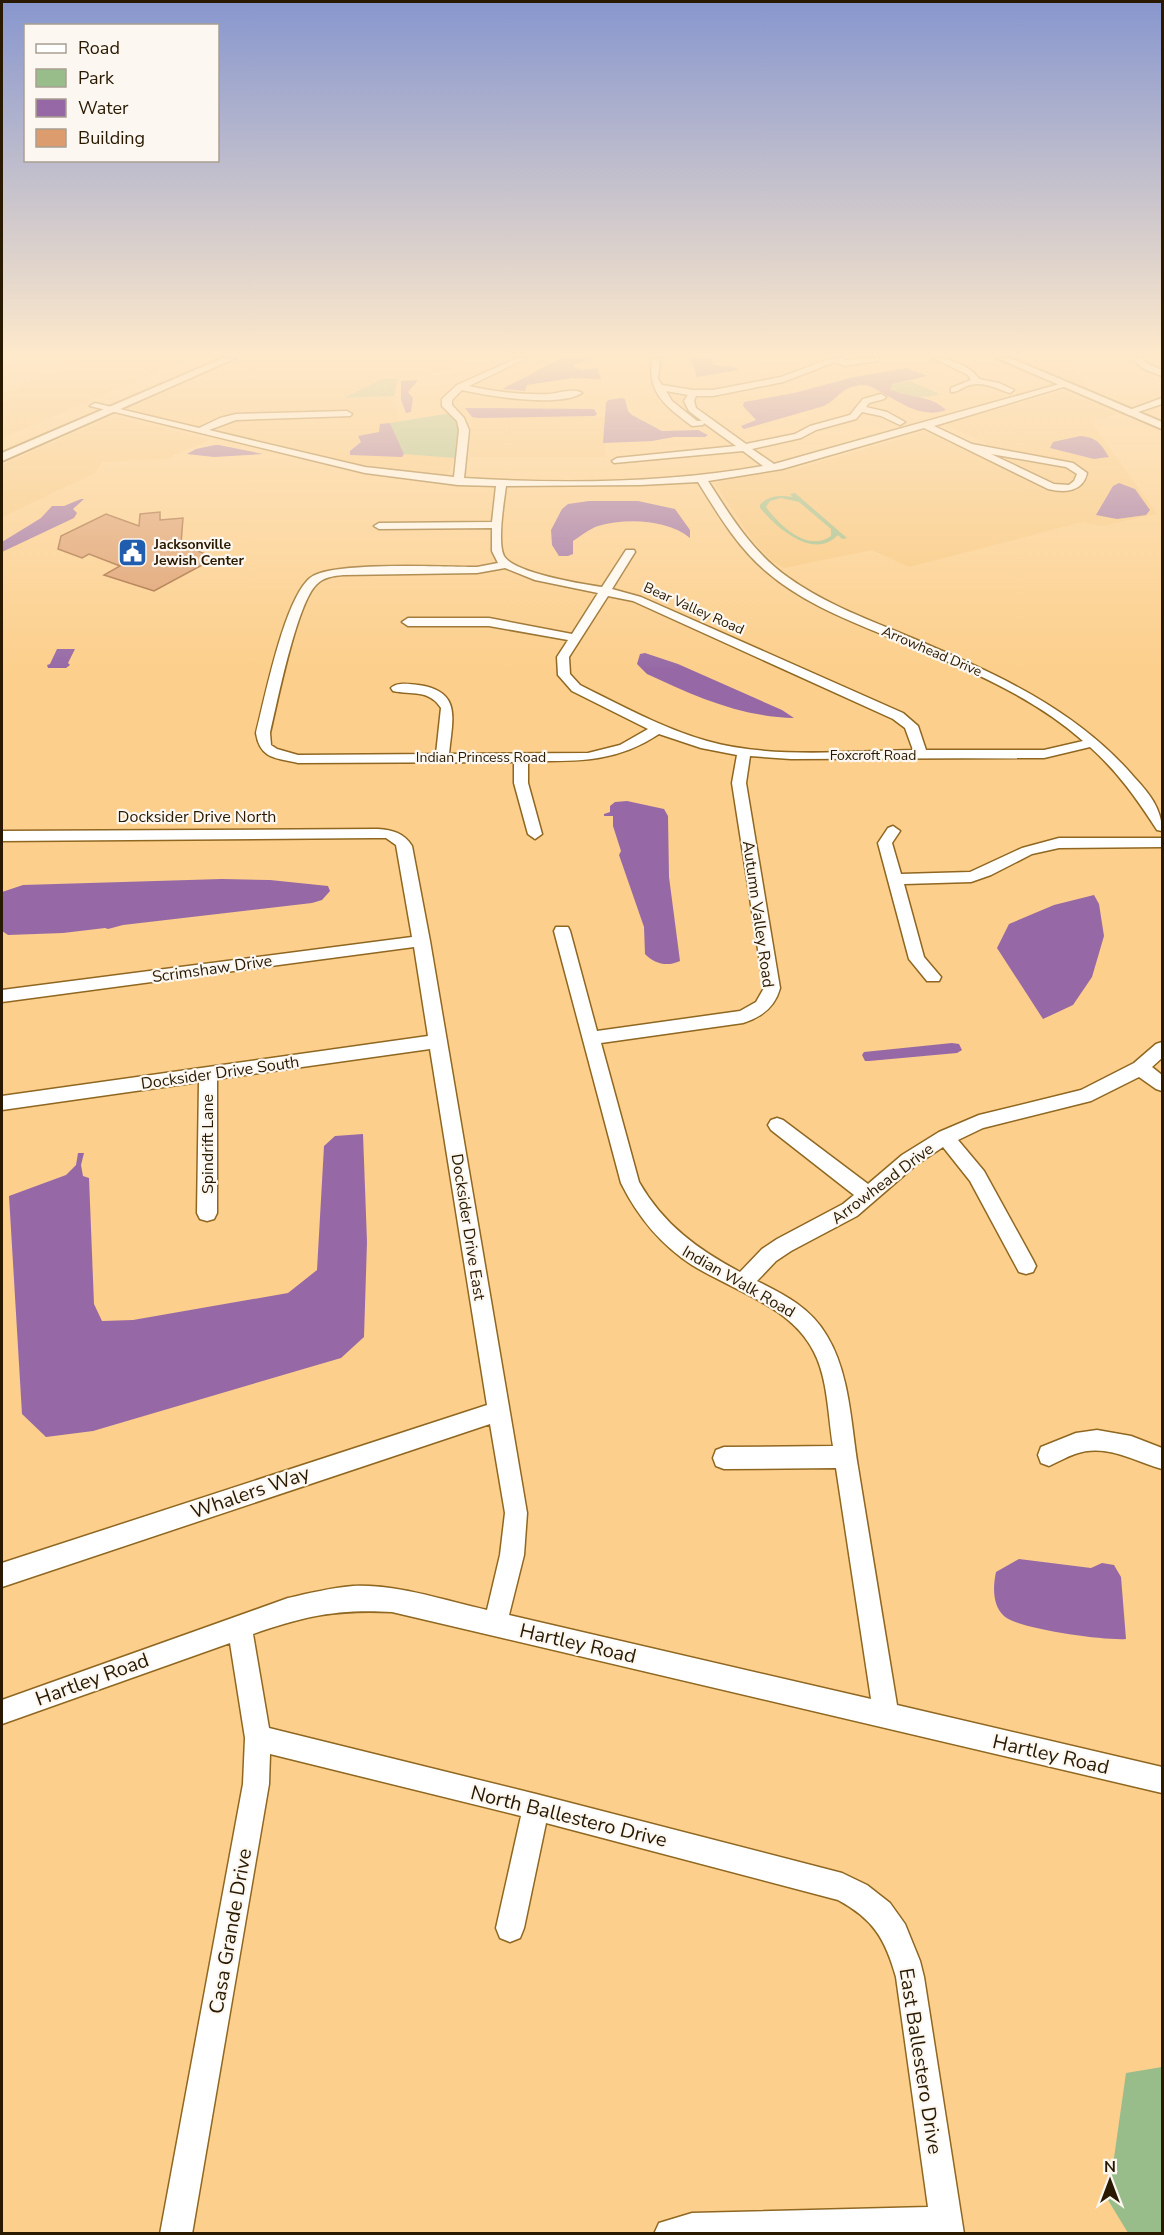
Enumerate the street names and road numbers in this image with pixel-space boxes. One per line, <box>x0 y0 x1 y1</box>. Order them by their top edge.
street label: Bear Valley Road <box>641 578 747 639</box>
street label: Arrowhead Drive <box>879 622 985 681</box>
street label: Foxcroft Road <box>830 746 916 765</box>
street label: Indian Princess Road <box>416 748 546 767</box>
street label: Docksider Drive North <box>118 806 276 828</box>
street label: Autumn Valley Road <box>737 839 779 989</box>
street label: Scrimshaw Drive <box>151 950 274 988</box>
street label: Docksider Drive South <box>140 1051 301 1095</box>
street label: Spindrift Lane <box>197 1094 219 1194</box>
street label: Arrowhead Drive <box>827 1138 938 1230</box>
street label: Docksider Drive East <box>446 1152 491 1302</box>
street label: Indian Walk Road <box>678 1241 799 1323</box>
street label: Whalers Way <box>187 1459 314 1525</box>
street label: Hartley Road <box>517 1617 639 1670</box>
street label: Hartley Road <box>32 1646 153 1712</box>
street label: Hartley Road <box>990 1728 1112 1781</box>
street label: North Ballestero Drive <box>468 1779 670 1854</box>
street label: Casa Grande Drive <box>203 1846 258 2016</box>
street label: East Ballestero Drive <box>892 1966 949 2156</box>

